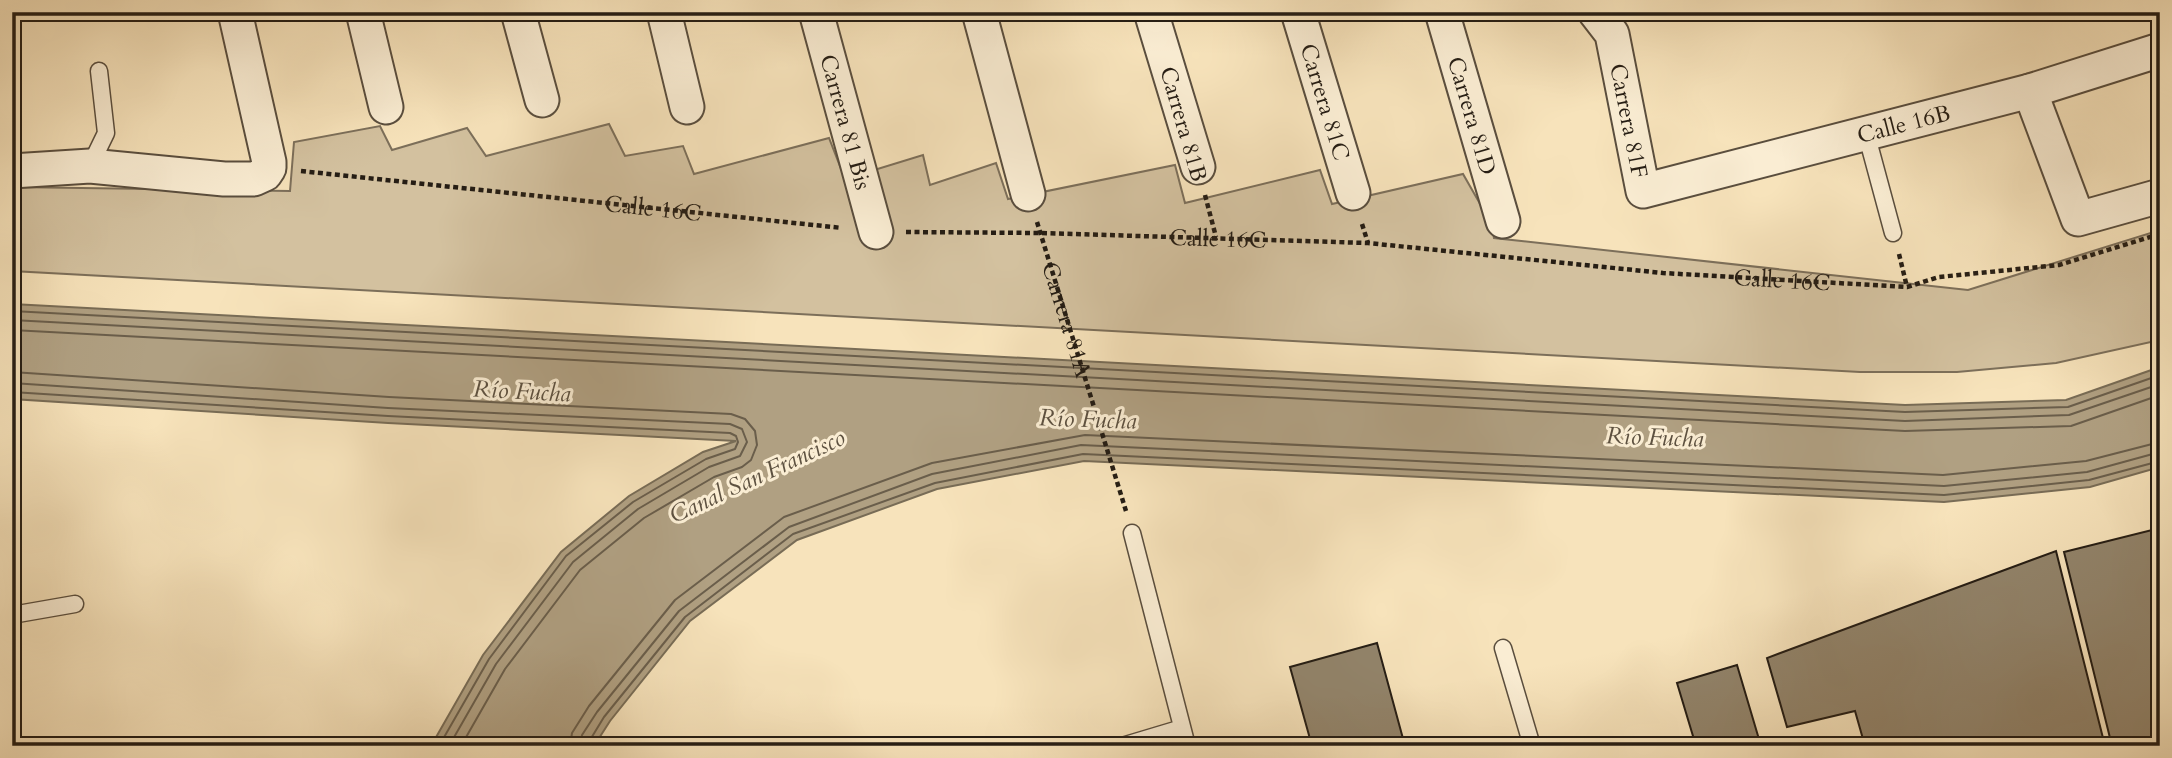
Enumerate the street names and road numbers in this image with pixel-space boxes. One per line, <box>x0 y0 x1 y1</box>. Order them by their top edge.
street label: Carrera 81C <box>1293 40 1357 164</box>
street label: Carrera 81 Bis <box>812 51 879 193</box>
street label: Carrera 81D <box>1440 53 1504 179</box>
street label: Carrera 81F <box>1602 61 1655 181</box>
street label: Carrera 81B <box>1152 63 1215 185</box>
street label: Calle 16B <box>1854 97 1954 151</box>
street label: Calle 16C <box>603 188 703 229</box>
street label: Calle 16C <box>1169 222 1267 256</box>
street label: Carrera 81A <box>1034 258 1099 382</box>
street label: Calle 16C <box>1733 262 1831 299</box>

